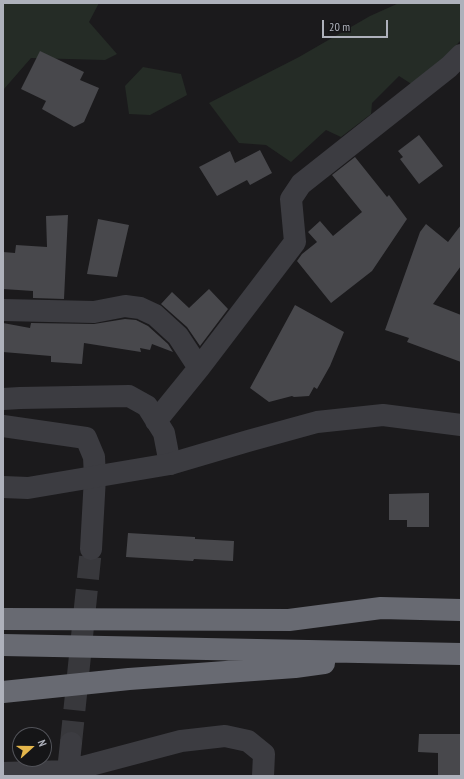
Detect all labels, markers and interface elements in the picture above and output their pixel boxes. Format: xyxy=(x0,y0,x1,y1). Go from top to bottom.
scale bar xyxy=(324,12,390,38)
text: 20 m xyxy=(329,19,350,34)
north arrow xyxy=(12,727,52,767)
text: N xyxy=(35,738,50,748)

